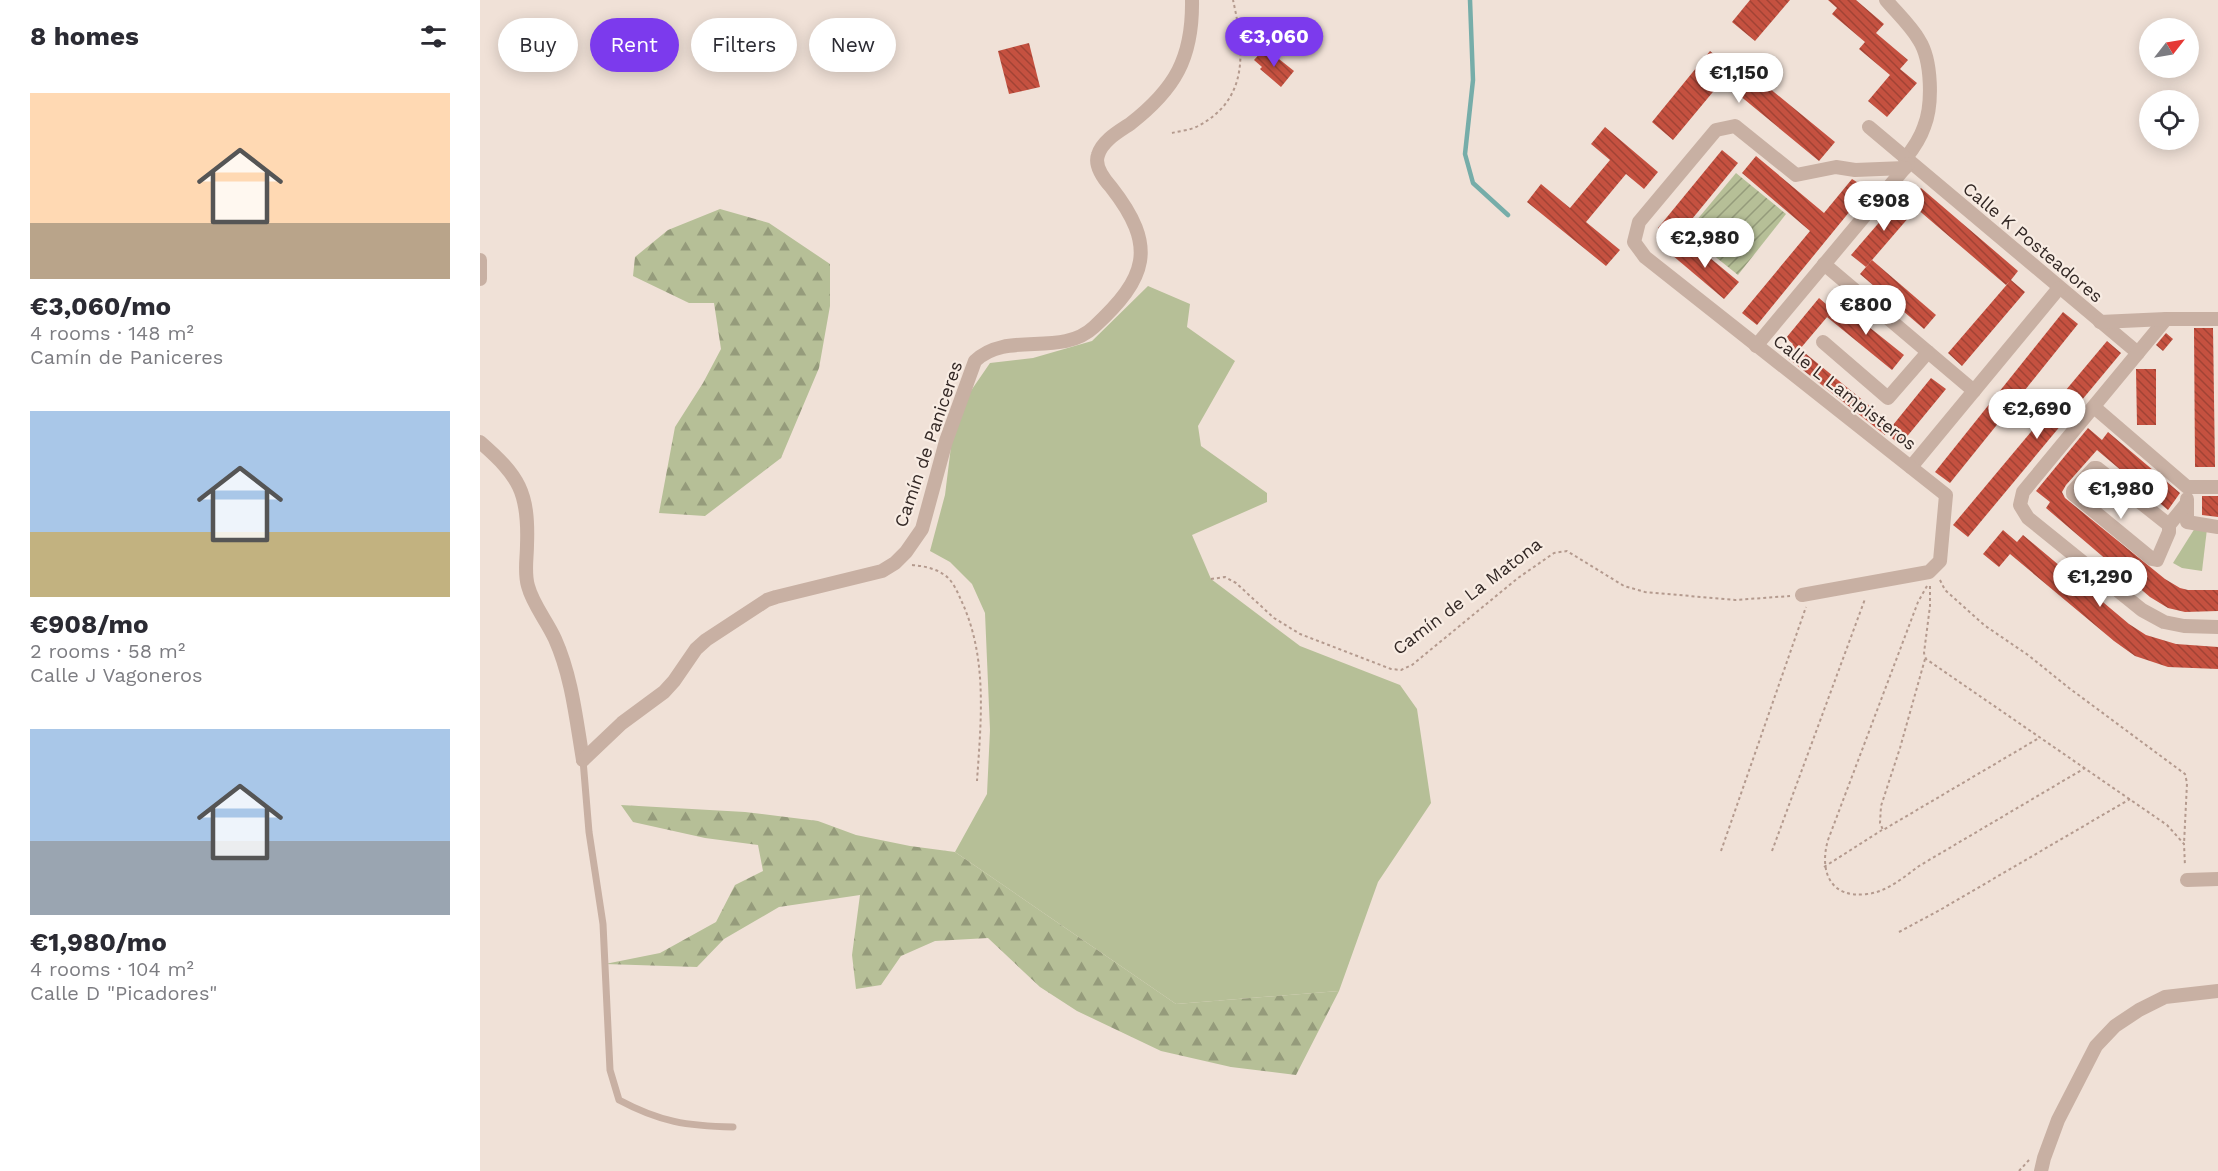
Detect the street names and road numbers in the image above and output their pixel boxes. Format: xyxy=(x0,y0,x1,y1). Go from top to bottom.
street label: Calle K Posteadores xyxy=(1959,177,2107,307)
street label: Calle L Lampisteros xyxy=(1769,330,1921,454)
street label: Camín de Paniceres xyxy=(890,358,966,530)
street label: Camín de La Matona xyxy=(1388,533,1546,659)

